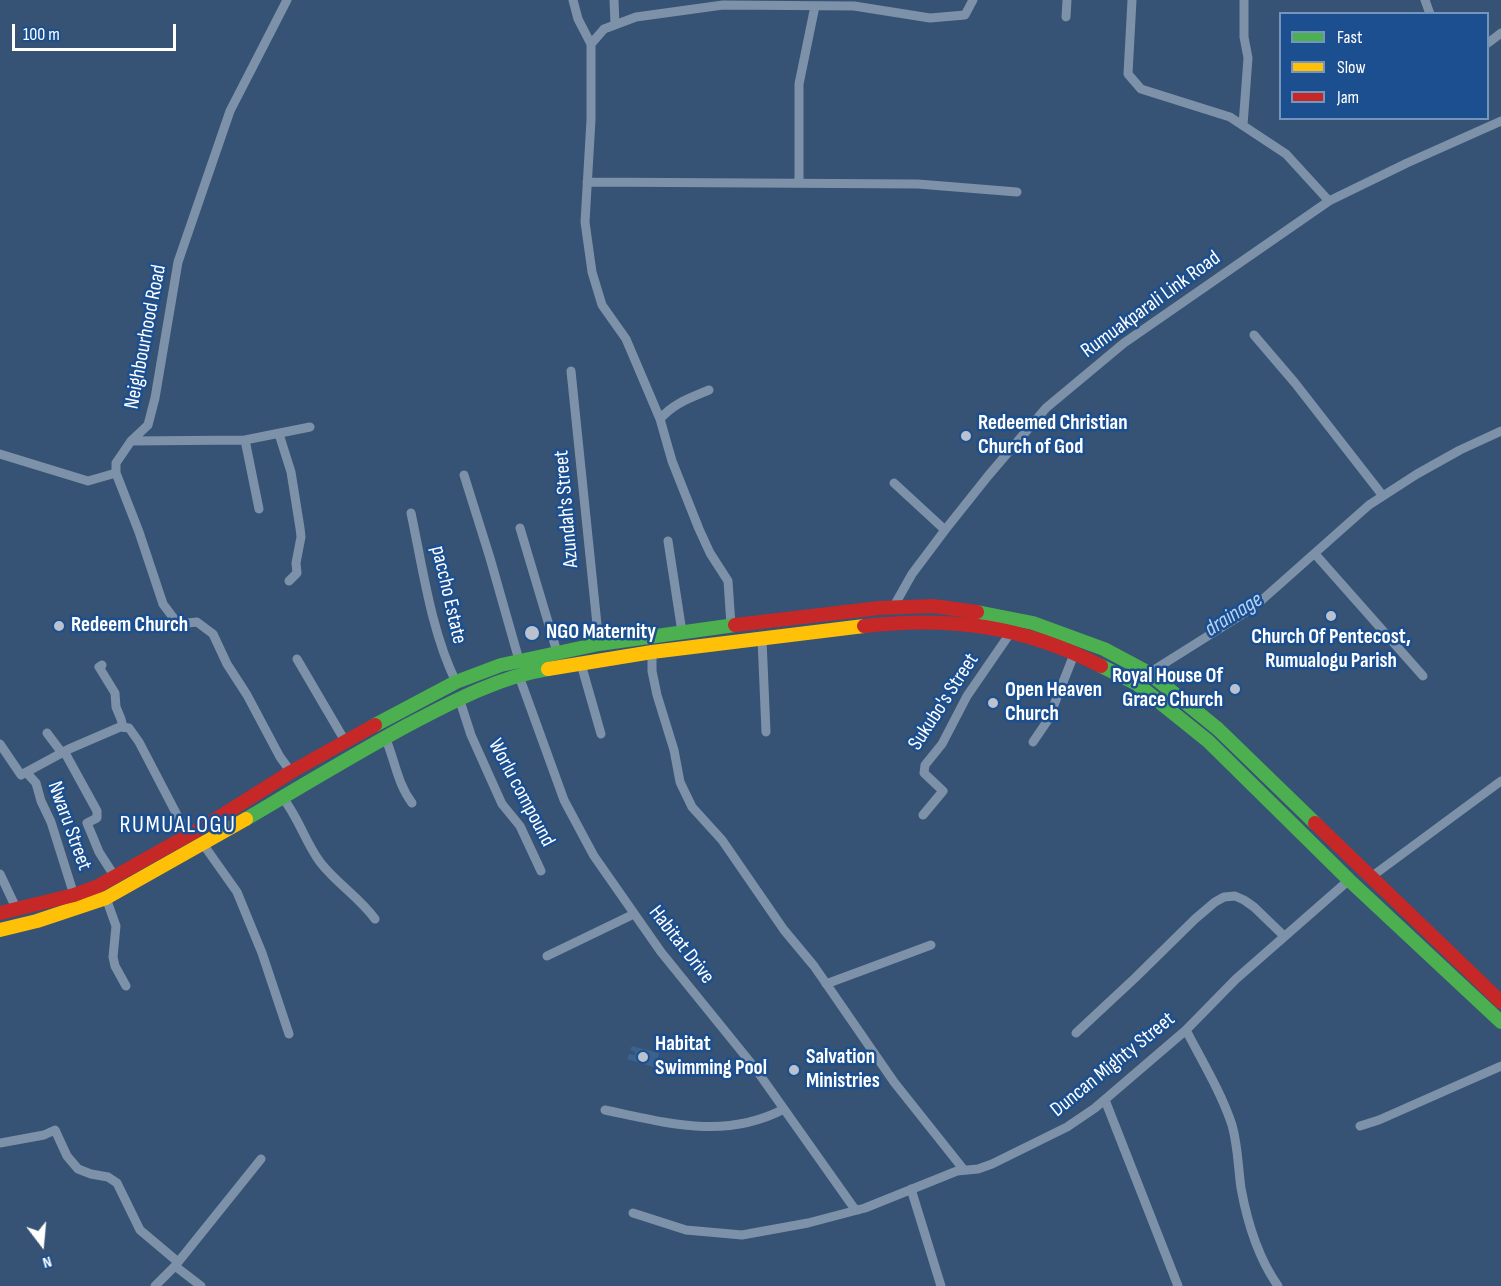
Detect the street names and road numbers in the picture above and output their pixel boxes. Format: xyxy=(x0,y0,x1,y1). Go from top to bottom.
street label: Rumuakparali Link Road xyxy=(1076,246,1226,364)
street label: Neighbourhood Road xyxy=(120,263,172,411)
street label: Azundah's Street xyxy=(549,449,585,569)
street label: paccho Estate xyxy=(425,544,471,646)
street label: Sukubo's Street xyxy=(903,649,985,755)
street label: Worlu compound xyxy=(482,735,560,851)
street label: Nwaru Street xyxy=(41,778,97,874)
street label: Habitat Drive xyxy=(643,901,719,989)
street label: Duncan Mighty Street xyxy=(1046,1007,1180,1123)

